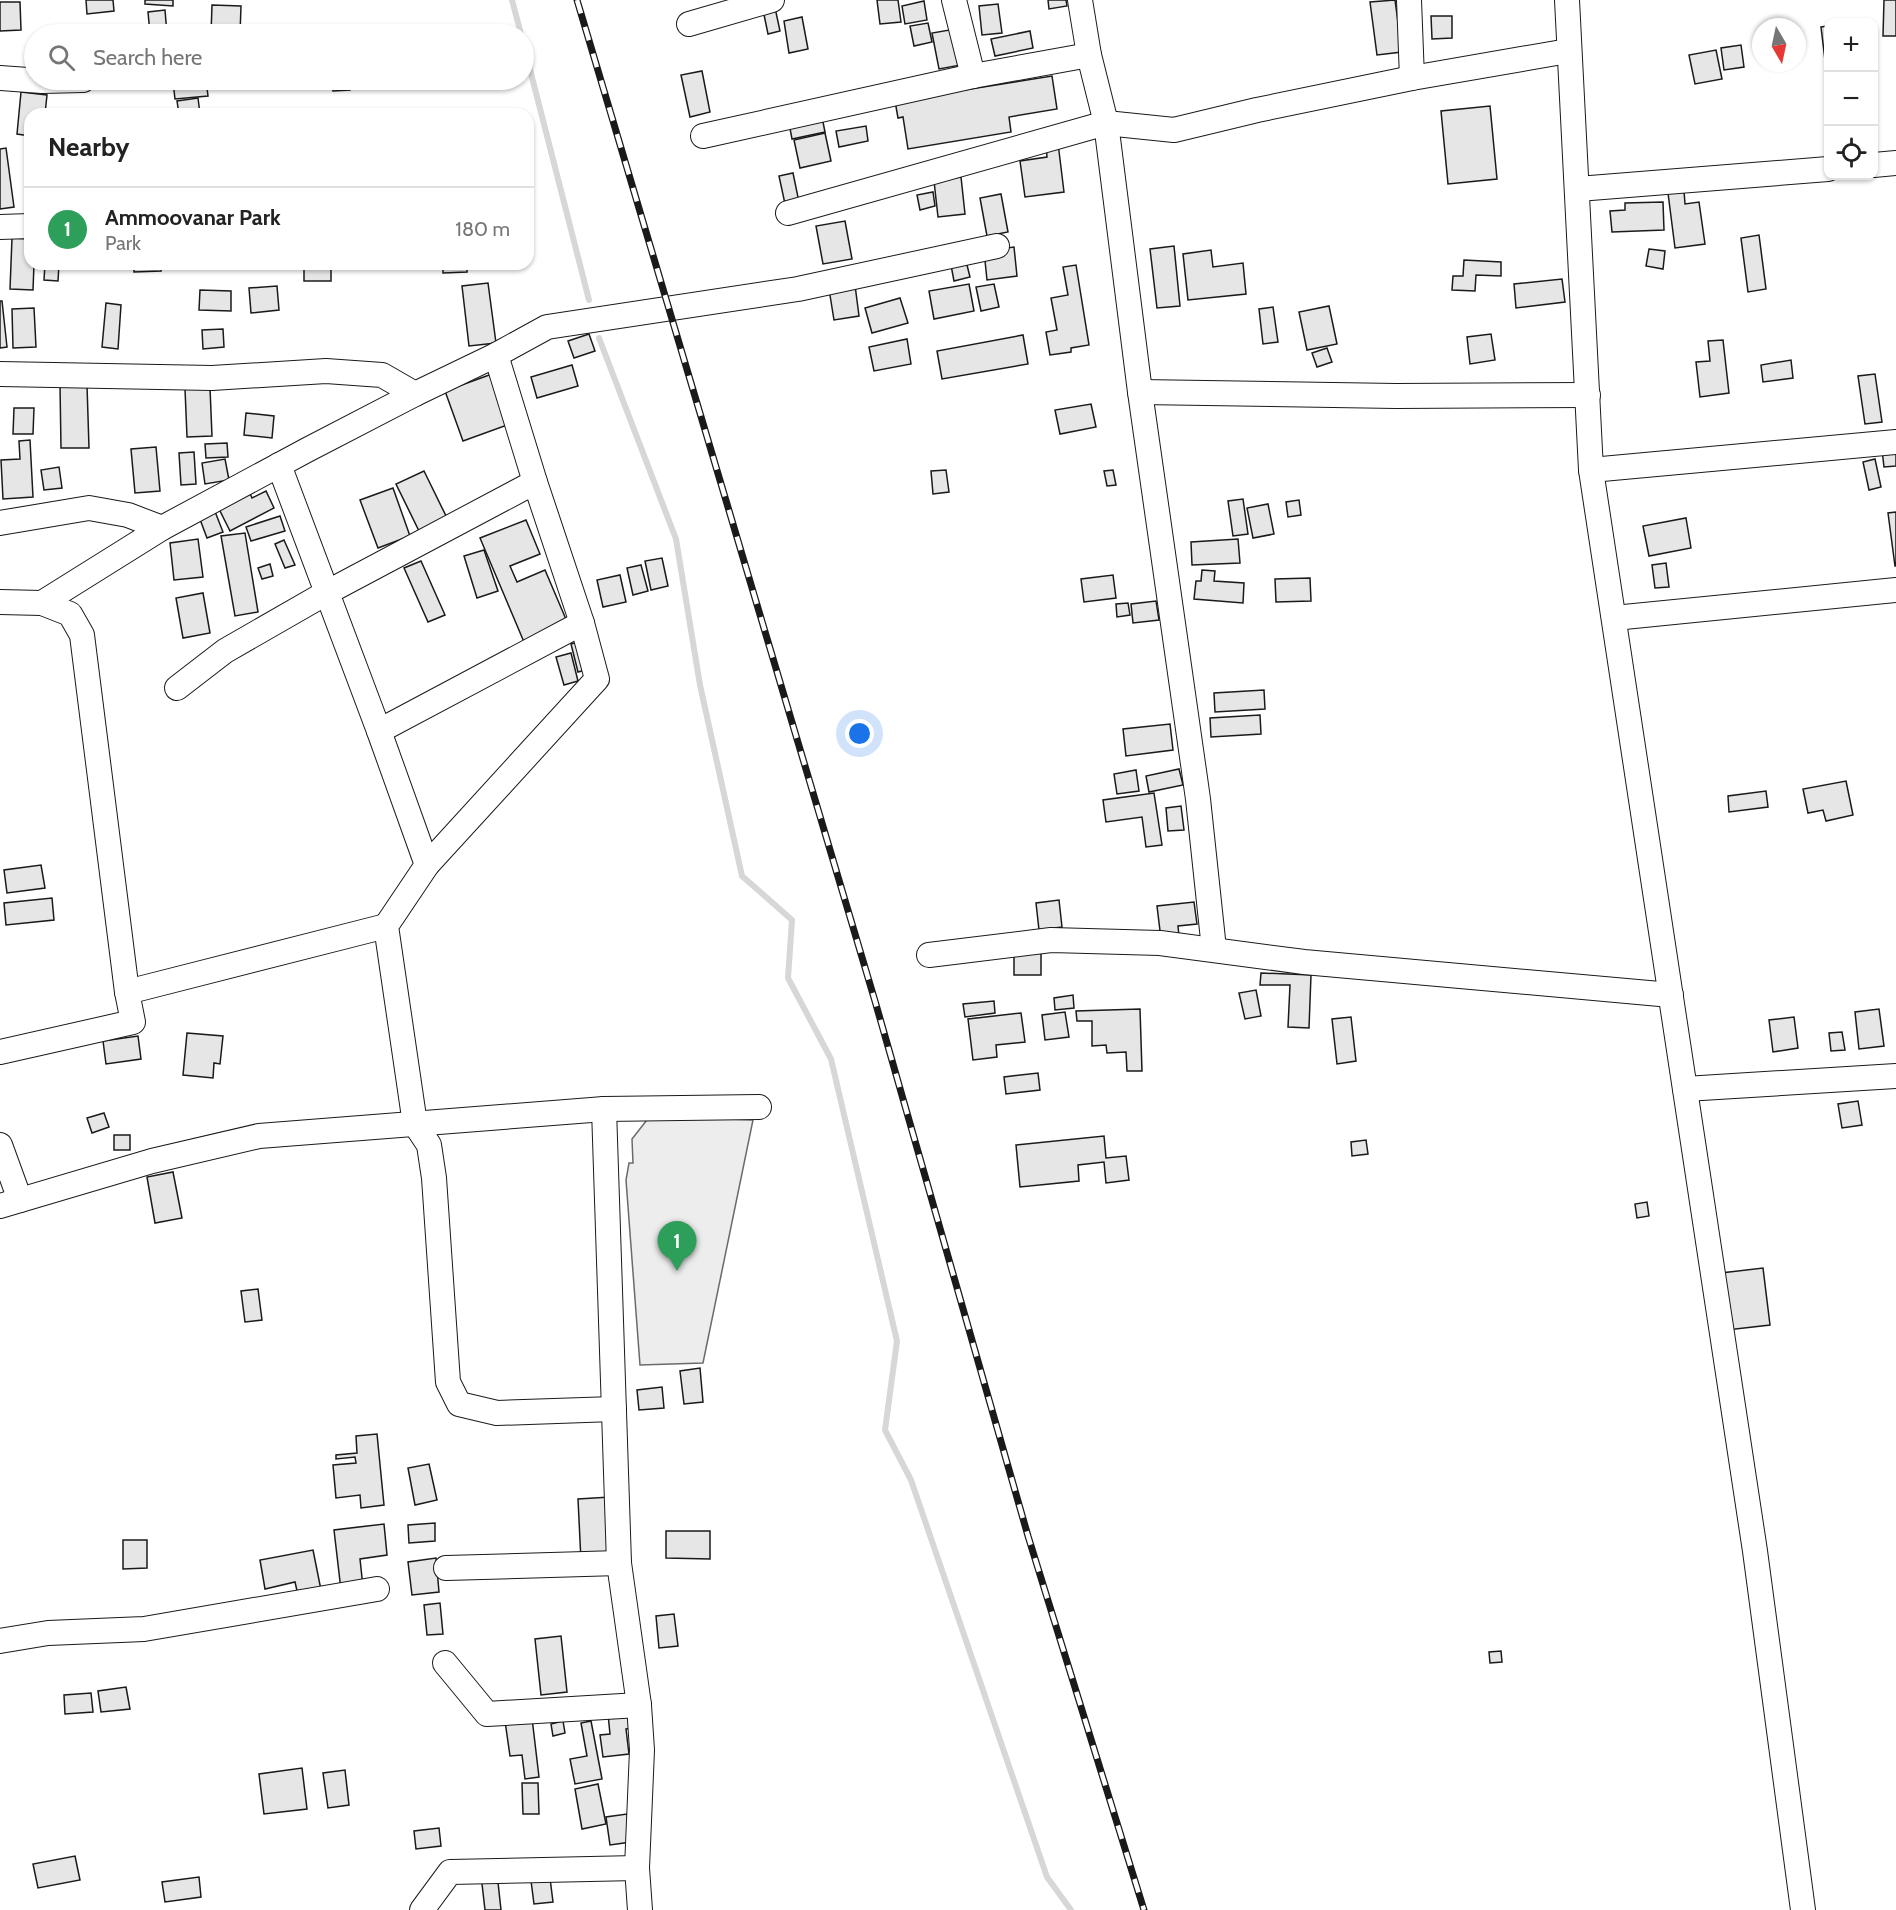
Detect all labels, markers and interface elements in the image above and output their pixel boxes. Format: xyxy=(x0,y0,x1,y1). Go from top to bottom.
north arrow xyxy=(1752,18,1806,72)
map controls xyxy=(1824,18,1878,180)
button: + xyxy=(1824,18,1878,72)
search box xyxy=(24,24,534,90)
icon: search xyxy=(45,41,78,74)
text: Search here xyxy=(93,44,202,71)
button: − xyxy=(1824,72,1878,126)
button: locate xyxy=(1824,126,1878,180)
text: Nearby xyxy=(48,131,129,163)
text: Ammoovanar Park xyxy=(105,204,281,231)
text: 1 xyxy=(64,217,71,241)
text: 180 m xyxy=(455,217,510,241)
text: Park xyxy=(105,231,141,255)
your location xyxy=(845,719,874,748)
pin: 1 xyxy=(658,1222,696,1271)

